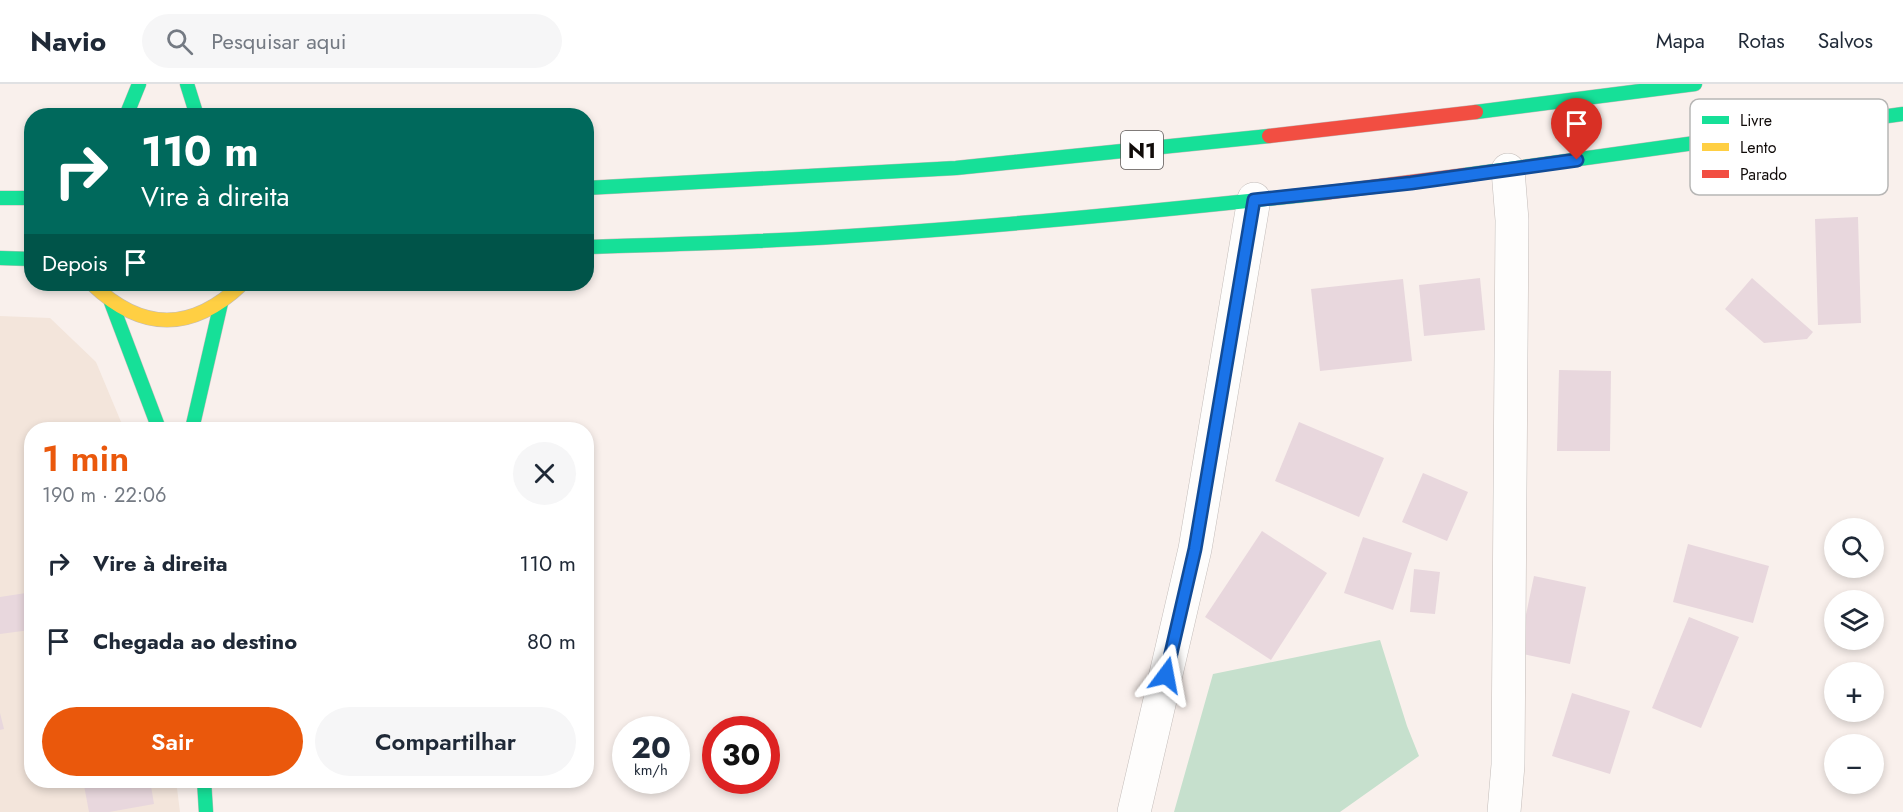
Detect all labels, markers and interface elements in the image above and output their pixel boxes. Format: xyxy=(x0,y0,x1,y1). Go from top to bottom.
search box xyxy=(142,14,562,68)
text: Navio xyxy=(30,21,106,62)
icon: search xyxy=(163,25,196,58)
text: Pesquisar aqui xyxy=(211,25,347,57)
text: Mapa xyxy=(1656,26,1705,56)
text: Rotas xyxy=(1738,26,1785,56)
text: Salvos xyxy=(1818,26,1873,56)
pin xyxy=(1551,98,1602,160)
legend xyxy=(1690,99,1888,195)
icon: arrive xyxy=(1560,107,1593,140)
text: Livre xyxy=(1740,109,1772,132)
text: 110 m xyxy=(141,121,259,182)
road number: N1 xyxy=(1121,131,1163,169)
icon: right xyxy=(42,132,120,210)
text: Lento xyxy=(1740,136,1777,159)
text: Parado xyxy=(1740,163,1787,186)
text: Vire à direita xyxy=(141,177,290,216)
icon: arrive xyxy=(119,246,152,279)
text: Depois xyxy=(42,247,107,279)
text: 1 min xyxy=(42,432,129,484)
button: close xyxy=(513,442,576,505)
text: 190 m · 22:06 xyxy=(42,481,166,510)
map controls xyxy=(1824,518,1884,794)
button: search xyxy=(1824,518,1884,578)
icon: right xyxy=(42,547,75,580)
text: Vire à direita xyxy=(93,547,228,579)
text: 110 m xyxy=(519,547,576,579)
button: layers xyxy=(1824,590,1884,650)
icon: arrive xyxy=(42,625,75,658)
text: Chegada ao destino xyxy=(93,625,297,657)
text: 80 m xyxy=(527,625,576,657)
position arrow xyxy=(1134,643,1198,707)
button: + xyxy=(1824,662,1884,722)
button: Sair xyxy=(42,707,303,776)
button: Compartilhar xyxy=(315,707,576,776)
speed limit sign: 30 xyxy=(702,716,780,794)
text: 20 xyxy=(631,726,671,769)
button: − xyxy=(1824,734,1884,794)
text: km/h xyxy=(634,759,668,781)

